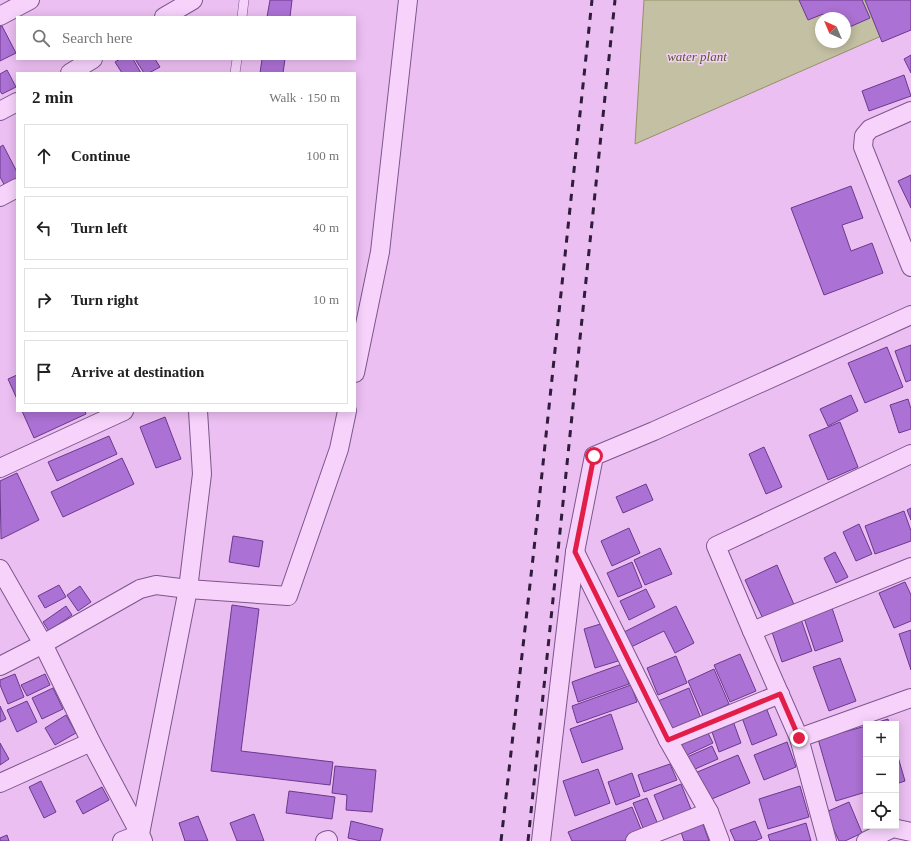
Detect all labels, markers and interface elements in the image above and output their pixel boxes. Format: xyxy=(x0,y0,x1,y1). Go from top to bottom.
north arrow xyxy=(815,12,851,48)
search box xyxy=(16,16,356,60)
icon: search xyxy=(30,27,52,49)
text: Search here xyxy=(62,30,132,46)
water label: water plant xyxy=(667,49,727,64)
text: 2 min xyxy=(32,88,73,107)
text: Walk · 150 m xyxy=(269,90,340,105)
icon: ahead xyxy=(33,145,55,167)
text: Continue xyxy=(71,148,130,164)
text: 100 m xyxy=(306,148,339,163)
icon: left xyxy=(33,217,55,239)
text: Turn left xyxy=(71,220,128,236)
text: 40 m xyxy=(313,220,339,235)
icon: right xyxy=(33,289,55,311)
text: Turn right xyxy=(71,292,138,308)
text: 10 m xyxy=(313,292,339,307)
icon: arrive xyxy=(33,361,55,383)
text: Arrive at destination xyxy=(71,364,204,380)
route start xyxy=(585,447,603,465)
map controls xyxy=(863,721,899,829)
button: + xyxy=(863,721,899,757)
route end xyxy=(790,729,808,747)
button: − xyxy=(863,757,899,793)
button: locate xyxy=(863,793,899,829)

